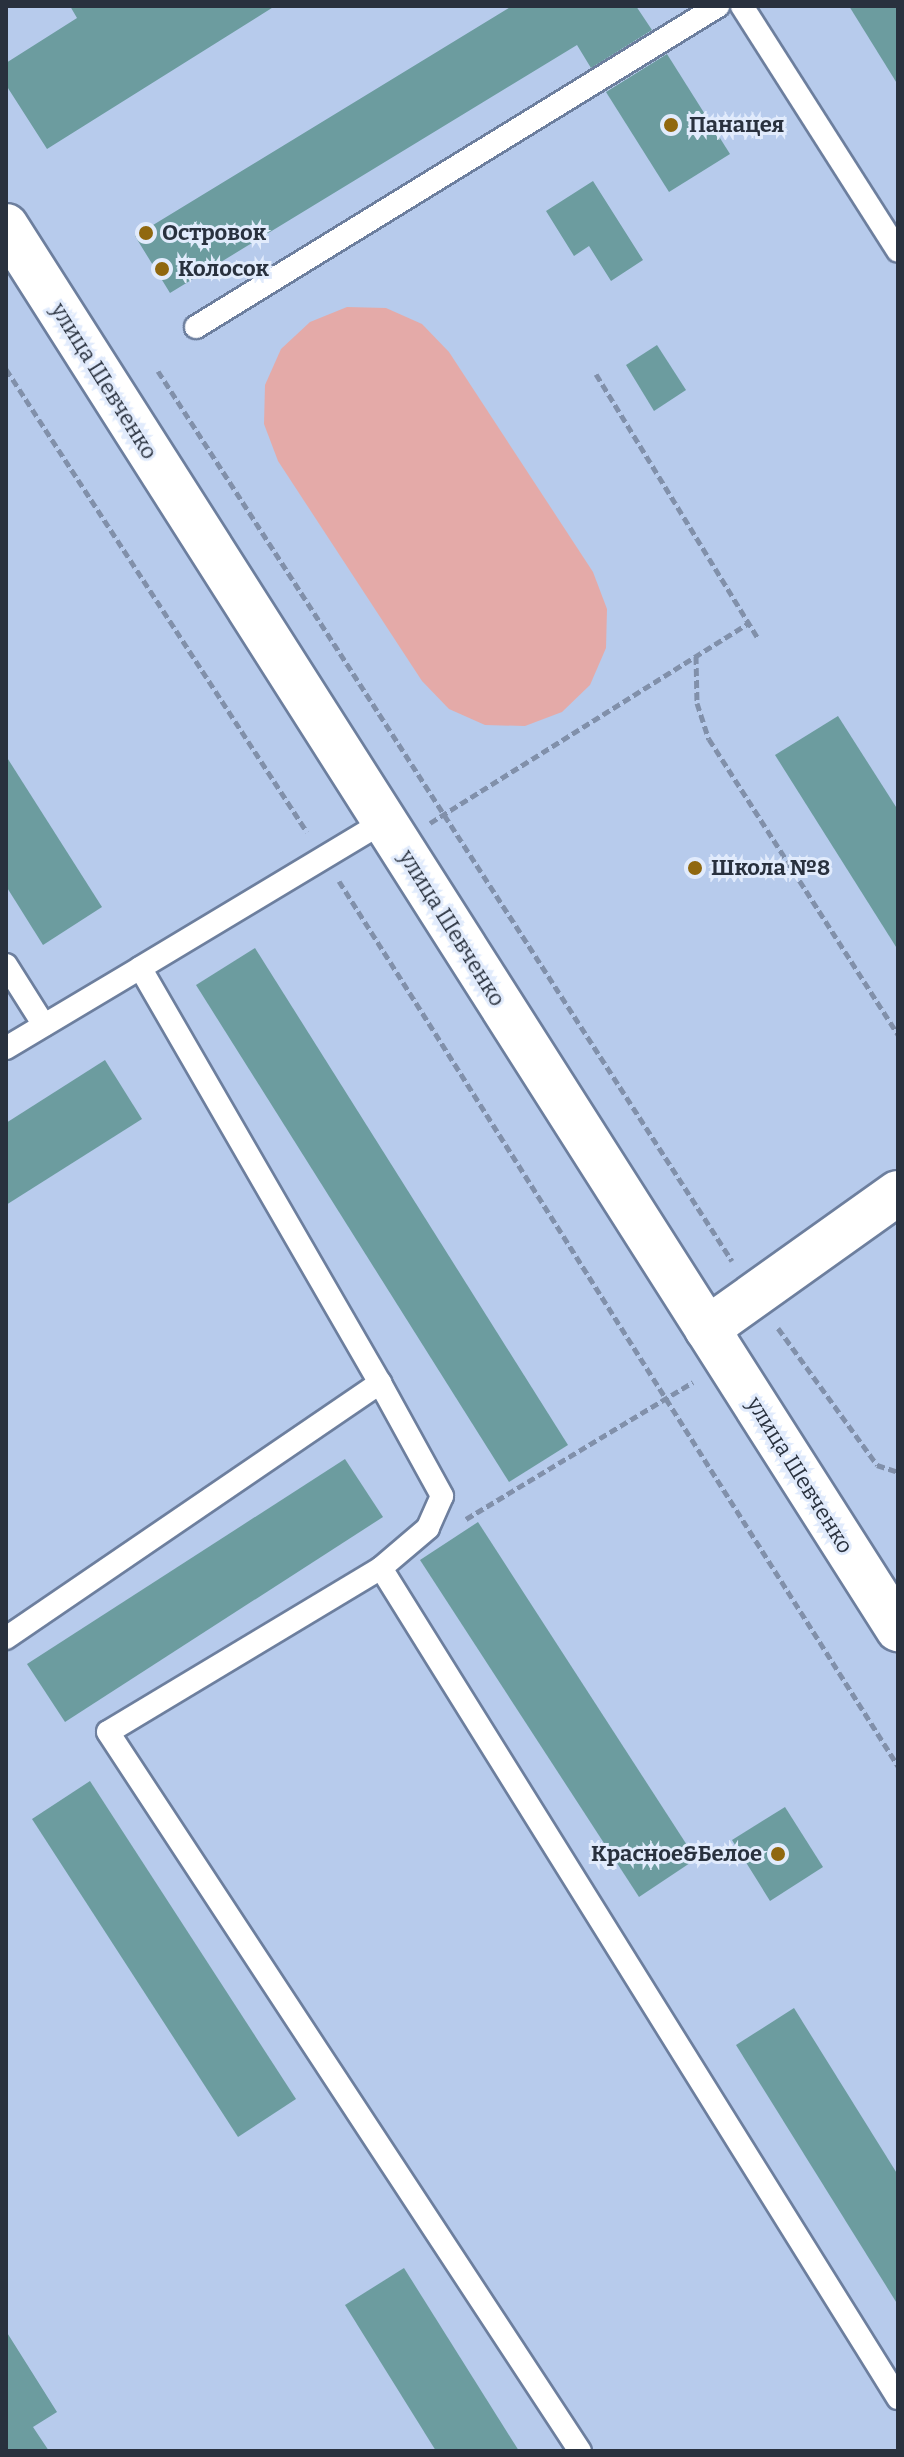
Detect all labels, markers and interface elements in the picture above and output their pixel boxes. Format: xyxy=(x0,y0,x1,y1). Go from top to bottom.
place label: Панацея xyxy=(689,112,784,138)
marker: Панацея xyxy=(660,114,682,136)
place label: Островок xyxy=(162,220,266,246)
marker: Островок xyxy=(137,224,155,242)
place label: Колосок xyxy=(178,256,269,282)
marker: Колосок xyxy=(153,260,171,278)
street label: улица Шевченко xyxy=(45,298,163,464)
street label: улица Шевченко xyxy=(393,845,511,1011)
place label: Школа №8 xyxy=(711,855,830,881)
marker: Школа №8 xyxy=(686,859,704,877)
street label: улица Шевченко xyxy=(741,1392,859,1558)
place label: Красное&Белое xyxy=(591,1841,762,1867)
marker: Красное&Белое xyxy=(769,1845,787,1863)

